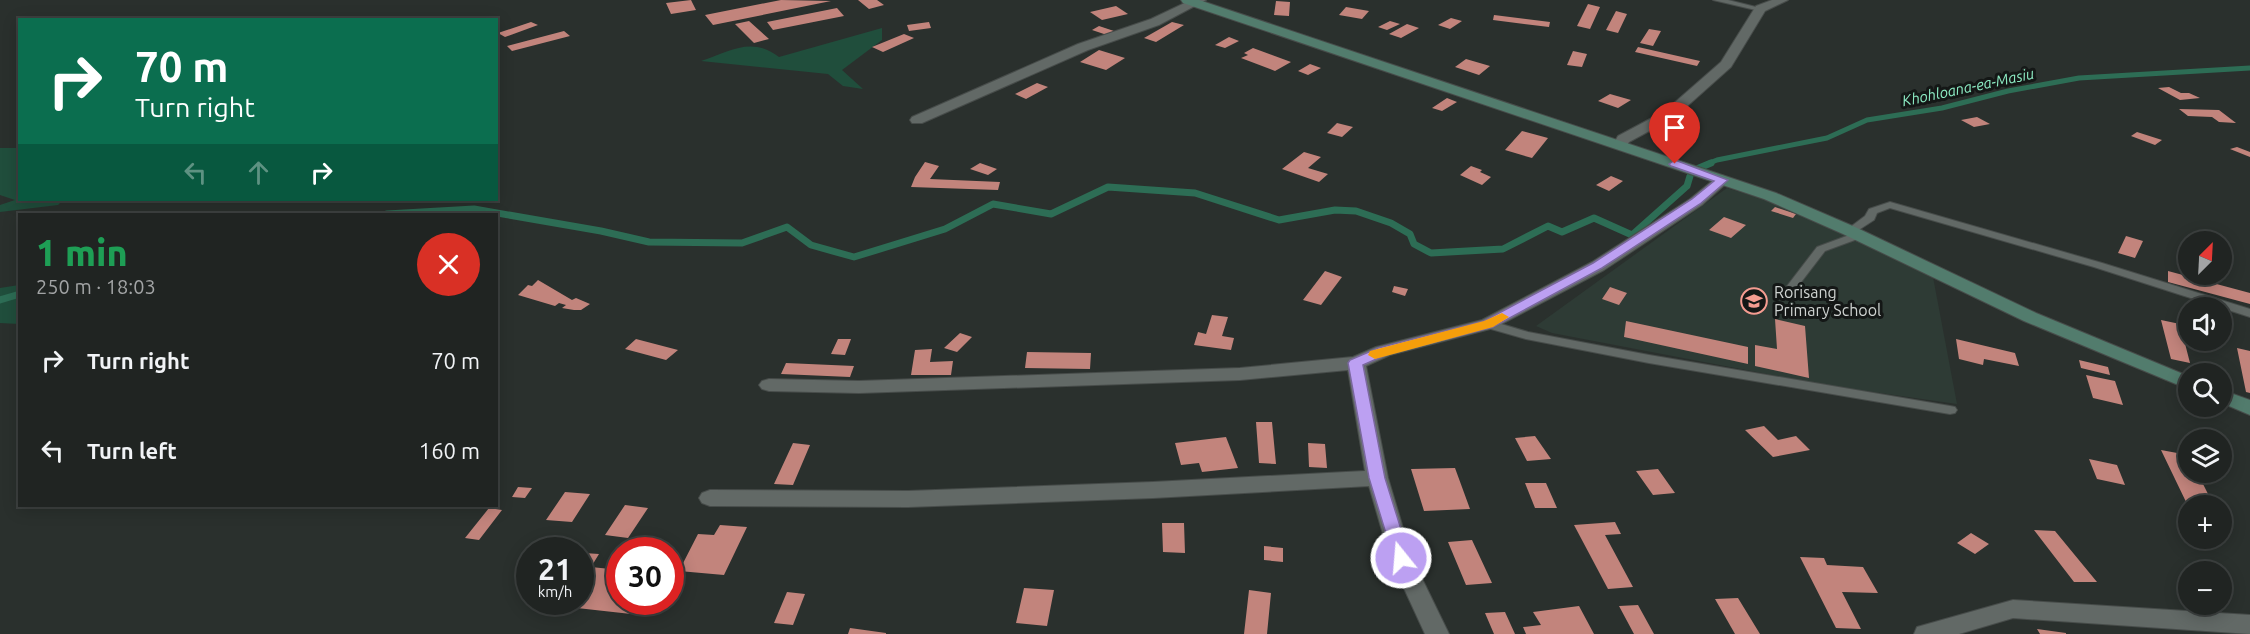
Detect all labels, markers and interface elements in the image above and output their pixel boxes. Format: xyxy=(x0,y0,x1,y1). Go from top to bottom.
icon: right xyxy=(36,42,114,120)
text: 70 m xyxy=(135,43,229,90)
water label: Khohloana-ea-Masiu xyxy=(1900,65,2036,109)
text: Turn right xyxy=(135,92,255,122)
pin xyxy=(1649,102,1700,164)
icon: arrive xyxy=(1658,111,1691,144)
icon: left xyxy=(179,156,212,189)
icon: ahead xyxy=(242,156,275,189)
icon: right xyxy=(305,156,338,189)
north arrow xyxy=(2178,231,2232,285)
map controls xyxy=(2178,231,2232,615)
text: 1 min xyxy=(36,232,128,273)
button: close xyxy=(417,233,480,296)
text: 250 m · 18:03 xyxy=(36,275,156,298)
place label: Rorisang Primary School xyxy=(1774,283,1881,319)
school or university icon: Rorisang Primary School xyxy=(1739,286,1769,316)
button: sound xyxy=(2178,297,2232,351)
icon: right xyxy=(36,344,69,377)
text: Turn right xyxy=(87,348,189,373)
text: 70 m xyxy=(431,348,480,373)
button: search xyxy=(2178,363,2232,417)
button: layers xyxy=(2178,429,2232,483)
icon: left xyxy=(36,434,69,467)
text: Turn left xyxy=(87,438,177,463)
text: 160 m xyxy=(419,438,480,463)
button: + xyxy=(2178,495,2232,549)
position arrow xyxy=(1369,526,1433,590)
speed limit sign: 30 xyxy=(606,537,684,615)
text: 21 xyxy=(538,552,572,586)
button: − xyxy=(2178,561,2232,615)
text: km/h xyxy=(538,583,572,600)

